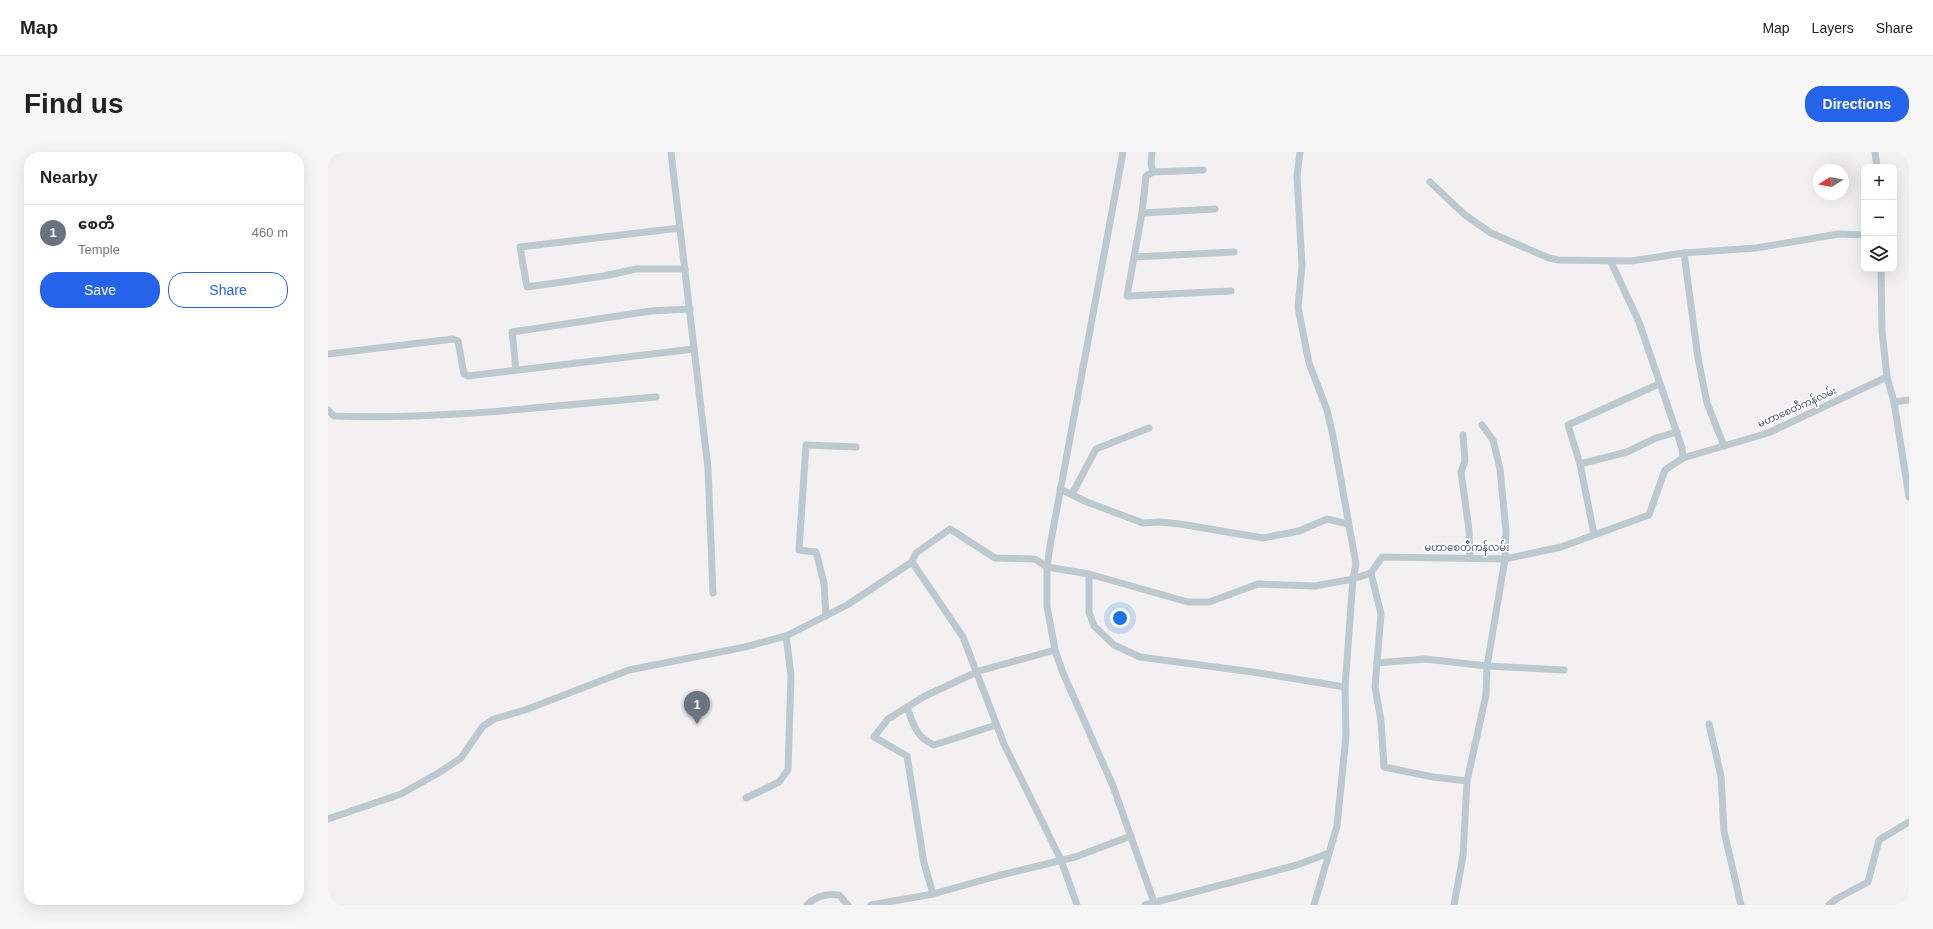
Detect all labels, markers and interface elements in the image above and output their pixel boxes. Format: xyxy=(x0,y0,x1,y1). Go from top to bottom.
text: Map xyxy=(20,17,58,38)
text: Map xyxy=(1762,20,1790,36)
text: Layers xyxy=(1812,20,1854,36)
text: Share xyxy=(1876,20,1913,36)
button: Directions xyxy=(1805,86,1909,122)
text: Find us xyxy=(24,88,124,119)
north arrow xyxy=(1813,164,1849,200)
map controls xyxy=(1861,164,1897,272)
button: + xyxy=(1861,164,1897,200)
text: Nearby xyxy=(40,168,98,187)
button: − xyxy=(1861,200,1897,236)
text: စေတီ xyxy=(78,215,115,232)
text: 1 xyxy=(49,225,57,240)
text: 460 m xyxy=(252,225,288,240)
button: layers xyxy=(1861,236,1897,272)
text: Temple xyxy=(78,242,120,257)
button: Save xyxy=(40,272,160,308)
button: Share xyxy=(168,272,288,308)
street label: မဟာစေတီကန်လမ်း xyxy=(1755,383,1839,432)
street label: မဟာစေတီကန်လမ်း xyxy=(1424,540,1510,556)
your location xyxy=(1110,608,1130,628)
pin: 1 xyxy=(684,691,710,724)

